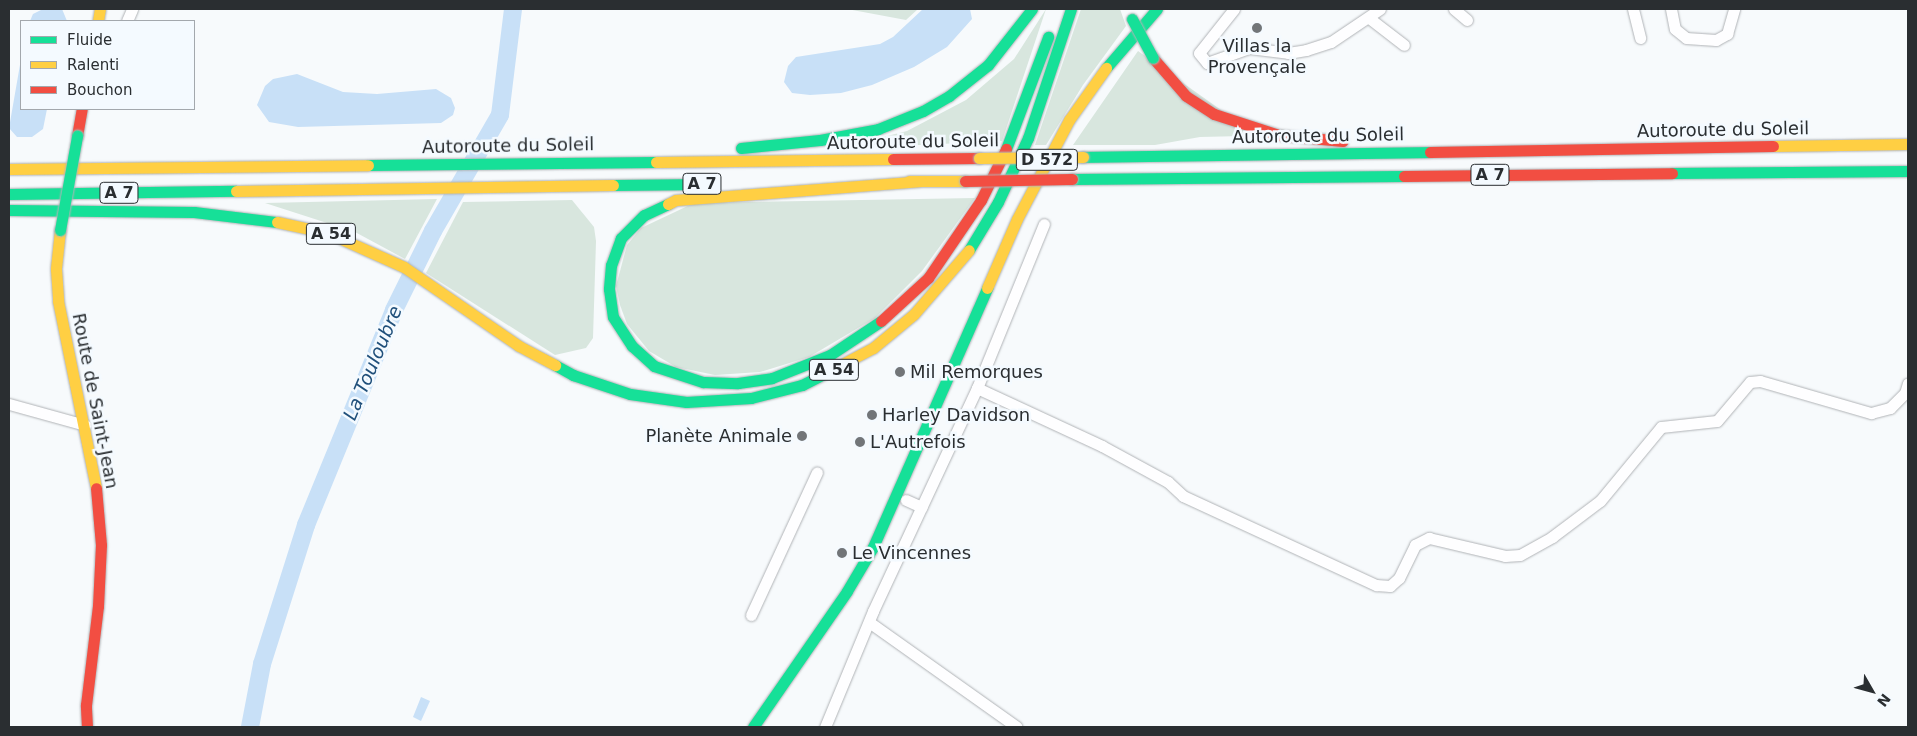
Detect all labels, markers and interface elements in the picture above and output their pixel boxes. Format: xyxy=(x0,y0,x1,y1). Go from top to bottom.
legend xyxy=(20,20,195,110)
marker: Villas la Provençale xyxy=(1251,22,1263,34)
text: Fluide xyxy=(67,31,112,49)
place label: Villas la Provençale xyxy=(1208,36,1306,78)
text: Ralenti xyxy=(67,56,119,74)
text: Bouchon xyxy=(67,81,132,99)
street label: Autoroute du Soleil xyxy=(1637,118,1809,142)
street label: Autoroute du Soleil xyxy=(1232,124,1404,148)
street label: Autoroute du Soleil xyxy=(827,130,999,154)
street label: Autoroute du Soleil xyxy=(422,134,594,158)
road number: D 572 xyxy=(1016,146,1078,174)
road number: A 7 xyxy=(1470,162,1510,188)
road number: A 7 xyxy=(682,170,722,198)
road number: A 7 xyxy=(99,180,139,207)
road number: A 54 xyxy=(305,220,357,248)
water label: La Touloubre xyxy=(339,303,407,423)
street label: Route de Saint-Jean xyxy=(67,311,123,491)
road number: A 54 xyxy=(808,356,860,384)
place label: Mil Remorques xyxy=(910,361,1043,383)
marker: Mil Remorques xyxy=(894,366,906,378)
place label: Harley Davidson xyxy=(882,404,1030,426)
marker: Harley Davidson xyxy=(866,409,878,421)
place label: Planète Animale xyxy=(645,425,792,447)
marker: Planète Animale xyxy=(796,430,808,442)
place label: L'Autrefois xyxy=(870,431,966,453)
marker: L'Autrefois xyxy=(854,436,866,448)
place label: Le Vincennes xyxy=(852,542,971,564)
marker: Le Vincennes xyxy=(836,547,848,559)
north arrow xyxy=(1847,666,1897,716)
text: N xyxy=(1874,691,1894,710)

